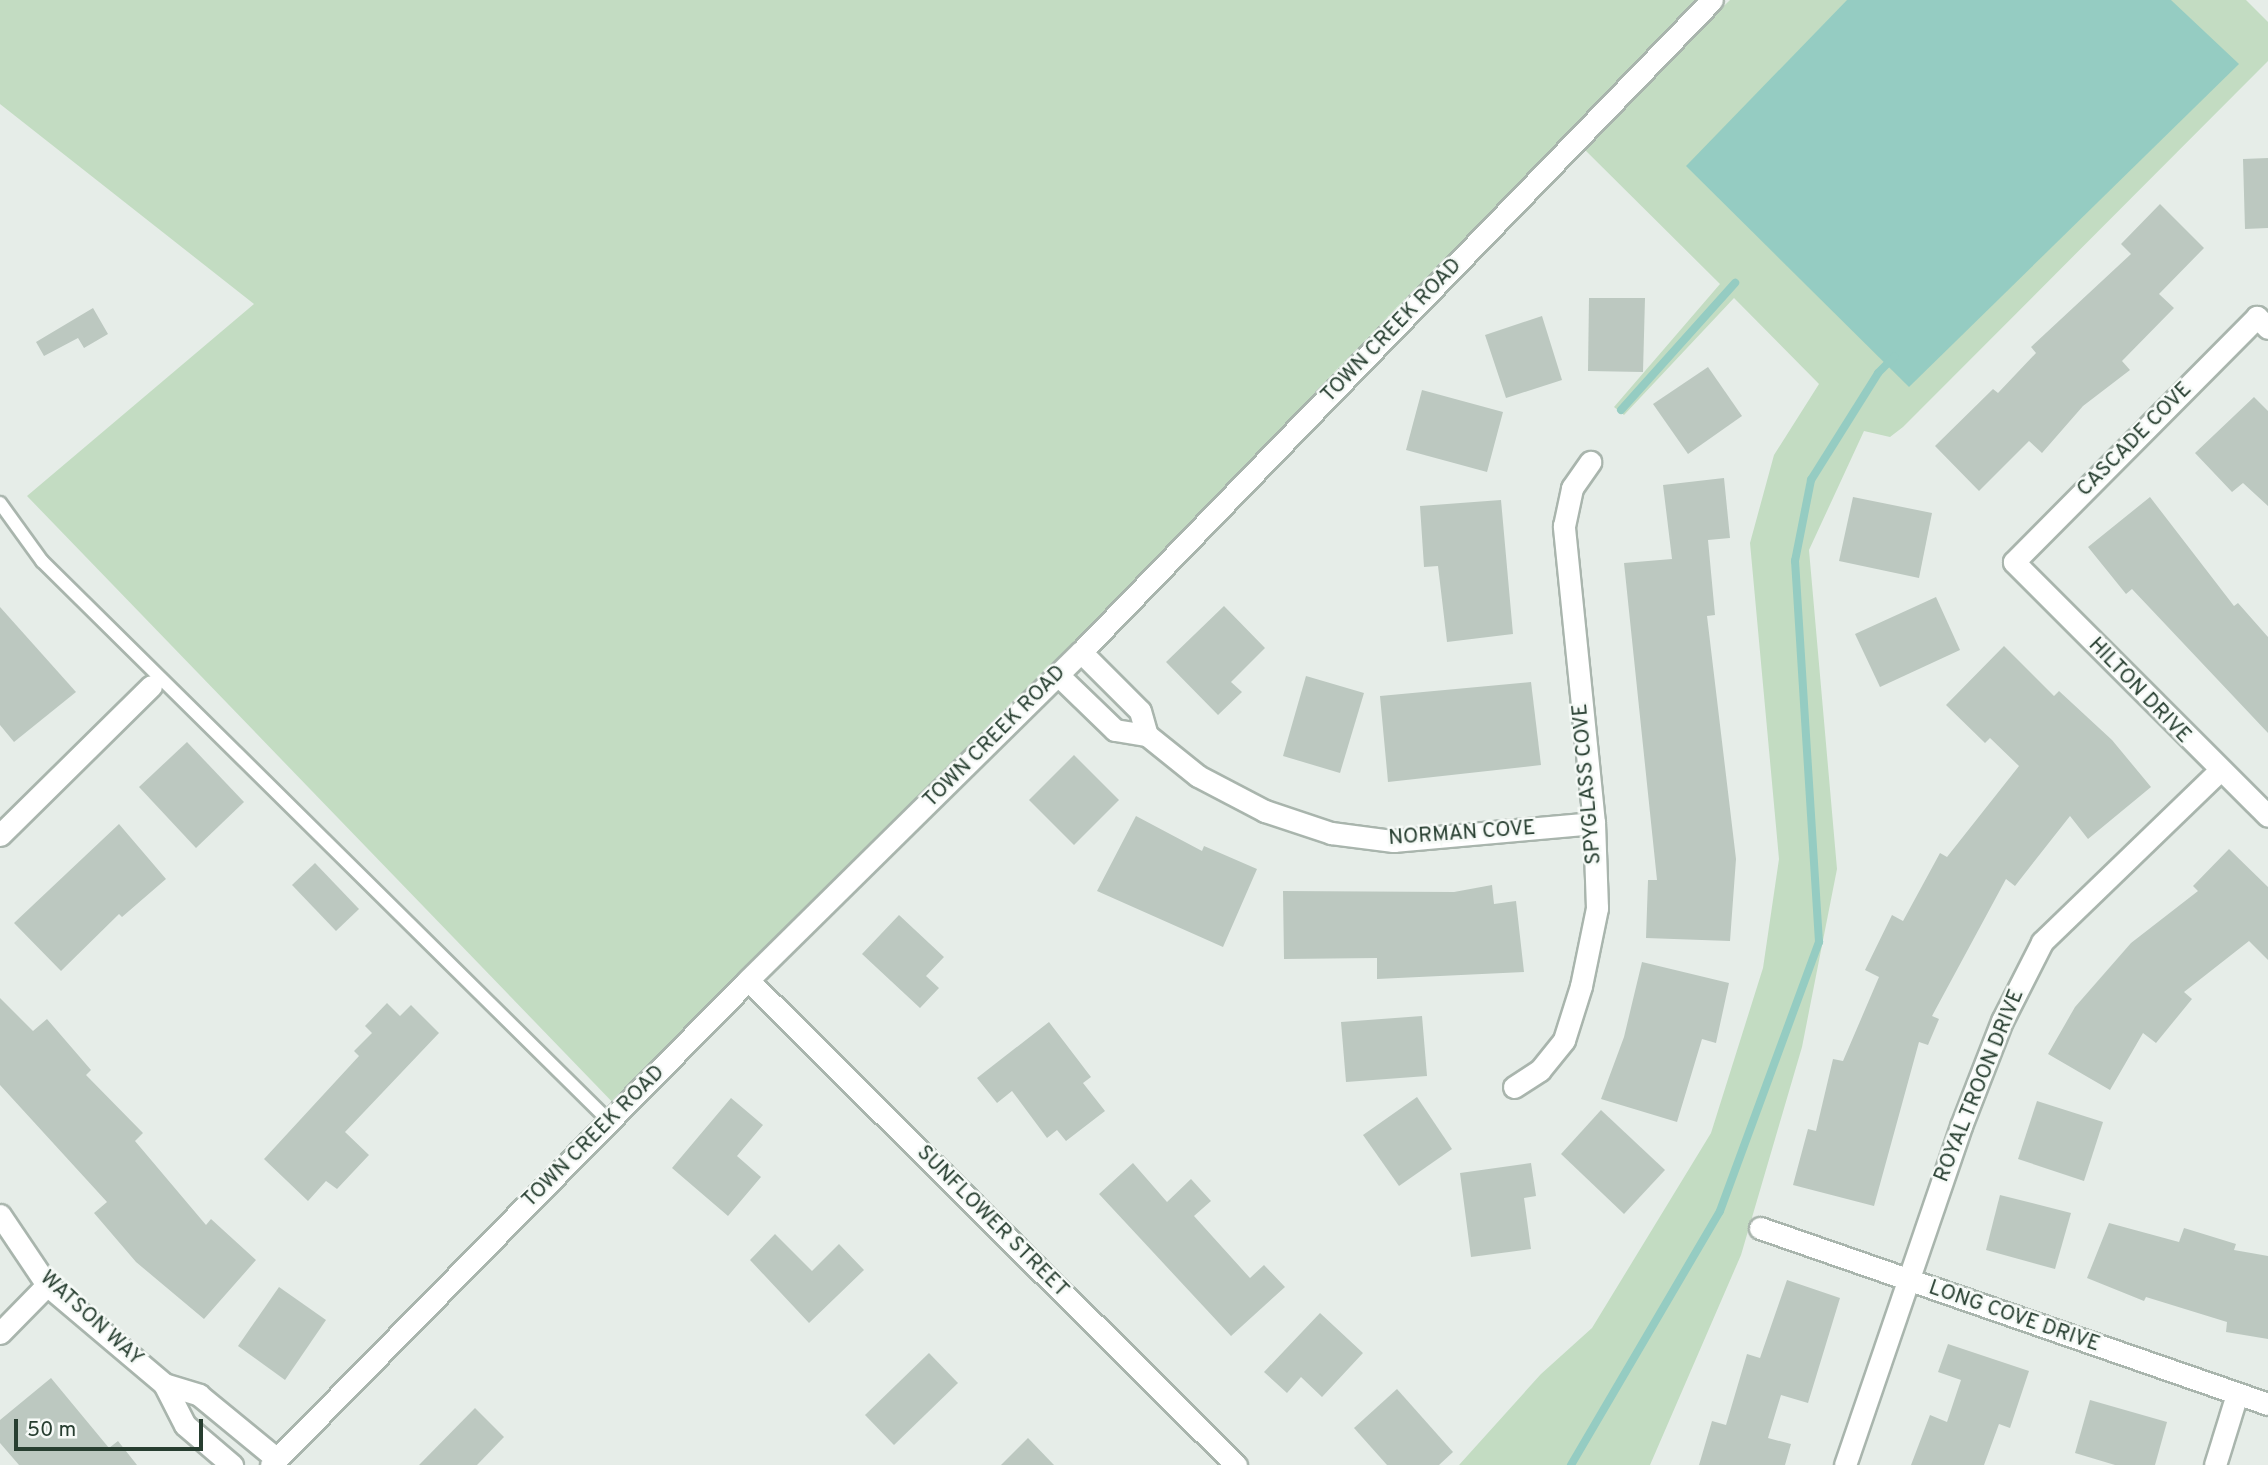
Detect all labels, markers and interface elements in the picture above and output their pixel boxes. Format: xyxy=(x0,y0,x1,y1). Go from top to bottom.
street label: TOWN CREEK ROAD xyxy=(1317,254,1467,408)
street label: CASCADE COVE xyxy=(2072,377,2198,503)
street label: HILTON DRIVE xyxy=(2082,633,2196,749)
street label: TOWN CREEK ROAD xyxy=(919,661,1071,813)
street label: SPYGLASS COVE xyxy=(1568,702,1608,866)
street label: NORMAN COVE xyxy=(1388,816,1536,852)
street label: ROYAL TROON DRIVE xyxy=(1930,985,2030,1187)
street label: TOWN CREEK ROAD xyxy=(518,1061,670,1213)
street label: SUNFLOWER STREET xyxy=(911,1141,1073,1303)
street label: WATSON WAY xyxy=(34,1266,148,1372)
street label: LONG COVE DRIVE xyxy=(1925,1276,2103,1358)
scale bar xyxy=(18,1406,206,1450)
text: 50 m xyxy=(27,1417,76,1444)

